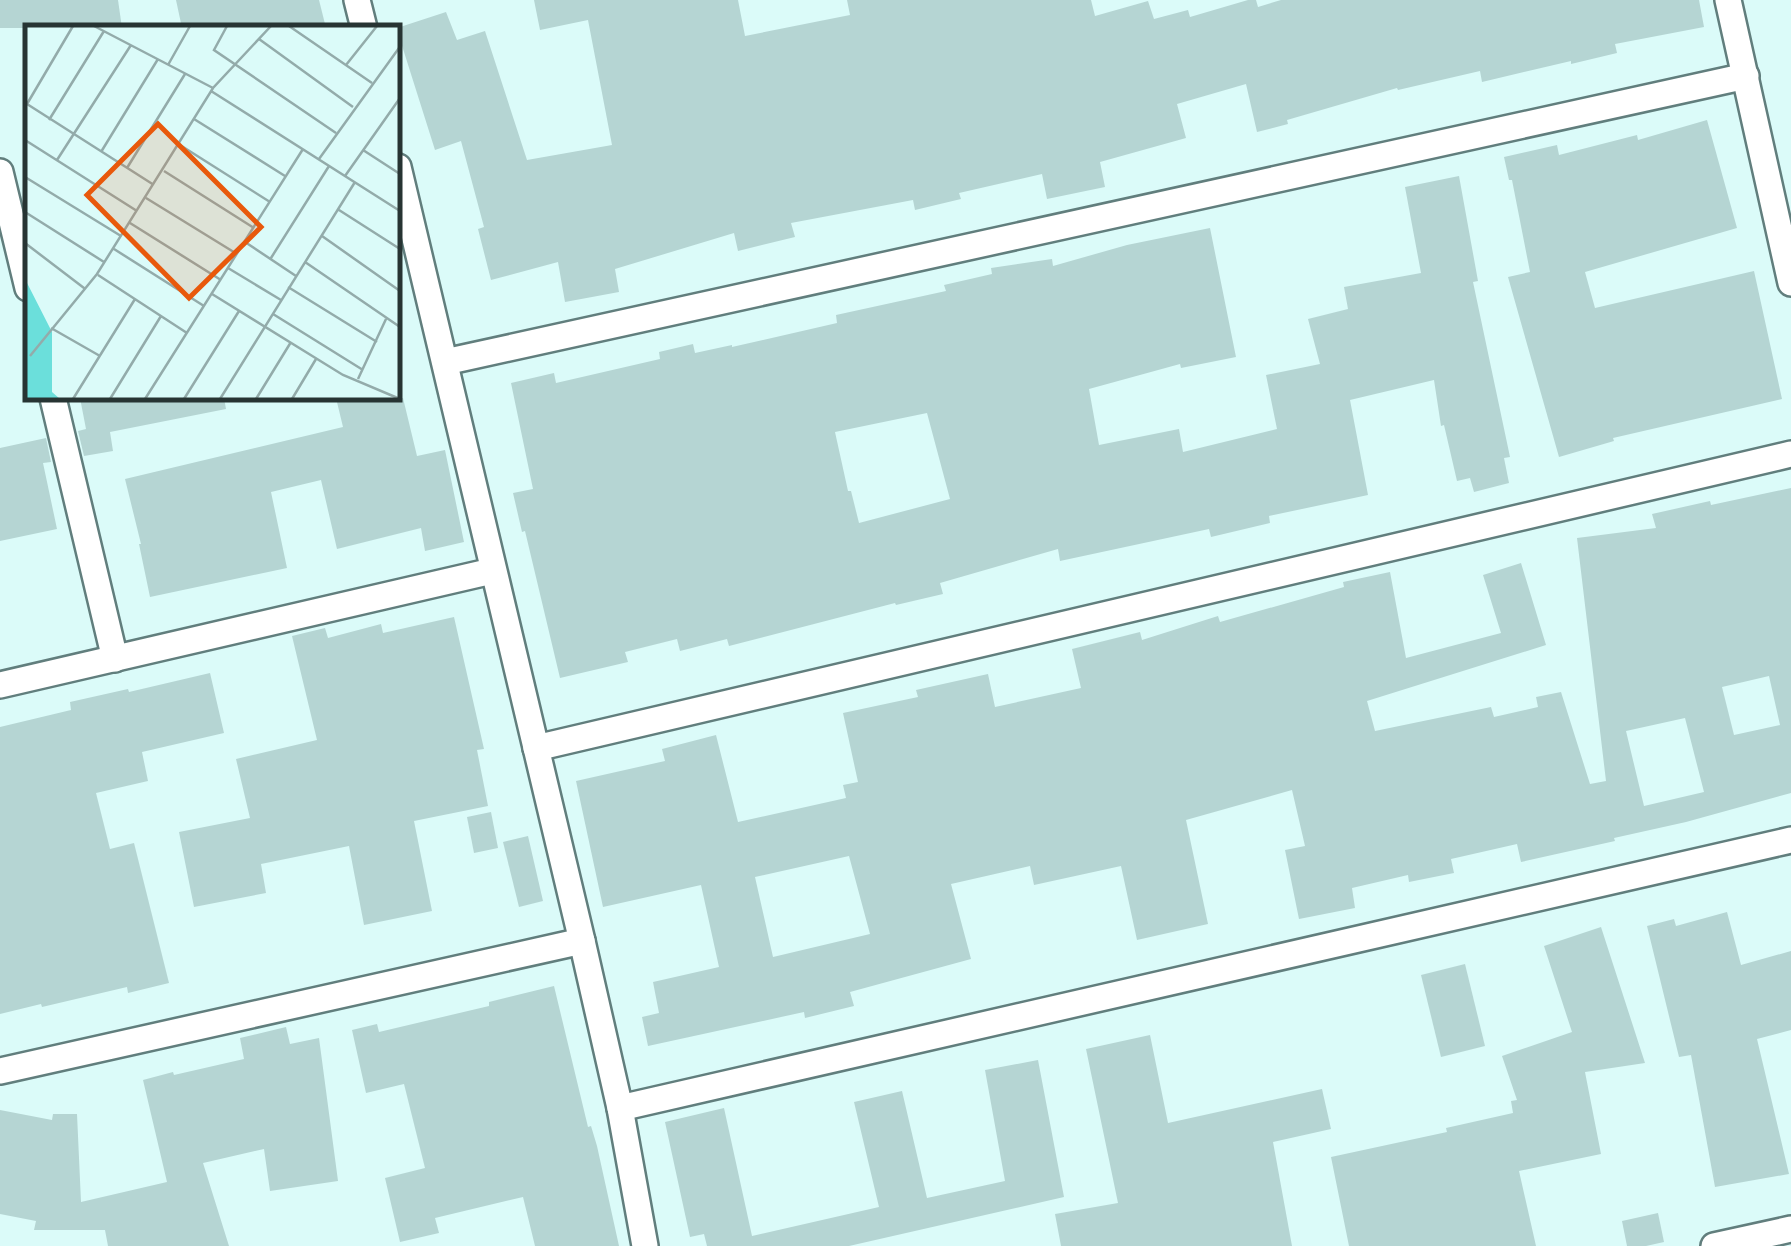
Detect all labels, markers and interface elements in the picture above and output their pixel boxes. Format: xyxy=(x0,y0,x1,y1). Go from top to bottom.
inset map xyxy=(25,25,400,400)

